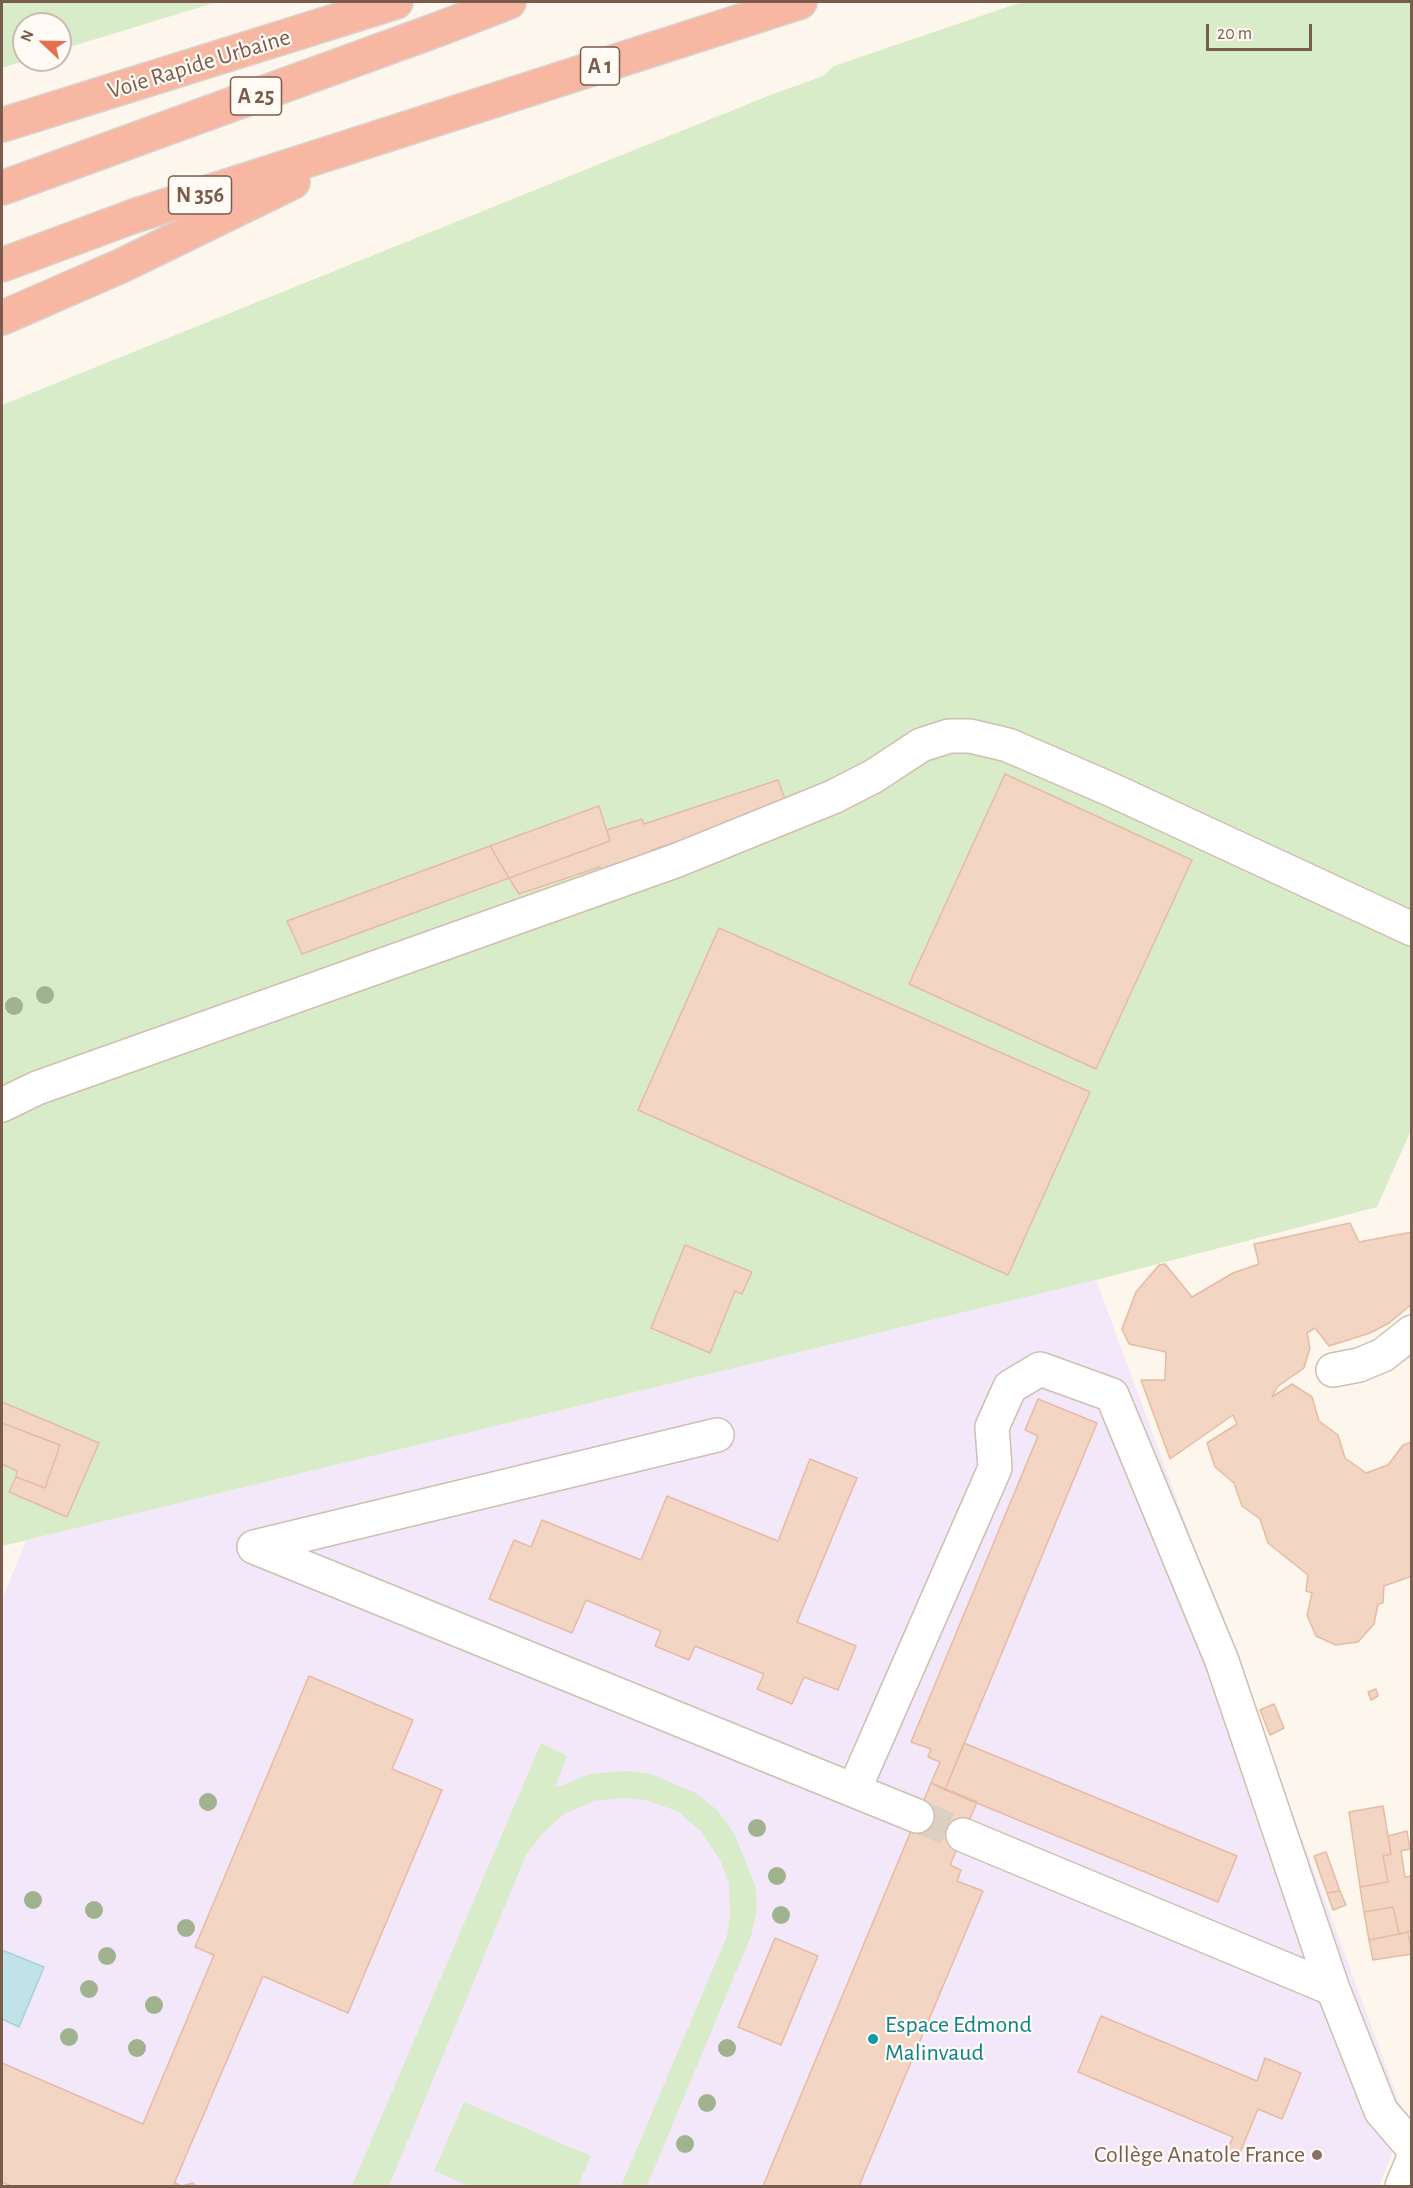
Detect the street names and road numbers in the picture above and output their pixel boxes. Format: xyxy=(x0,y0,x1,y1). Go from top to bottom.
street label: Voie Rapide Urbaine xyxy=(104,23,294,105)
road number: A 1 xyxy=(580,47,620,85)
road number: A 25 xyxy=(230,77,282,115)
road number: N 356 xyxy=(168,176,232,214)

